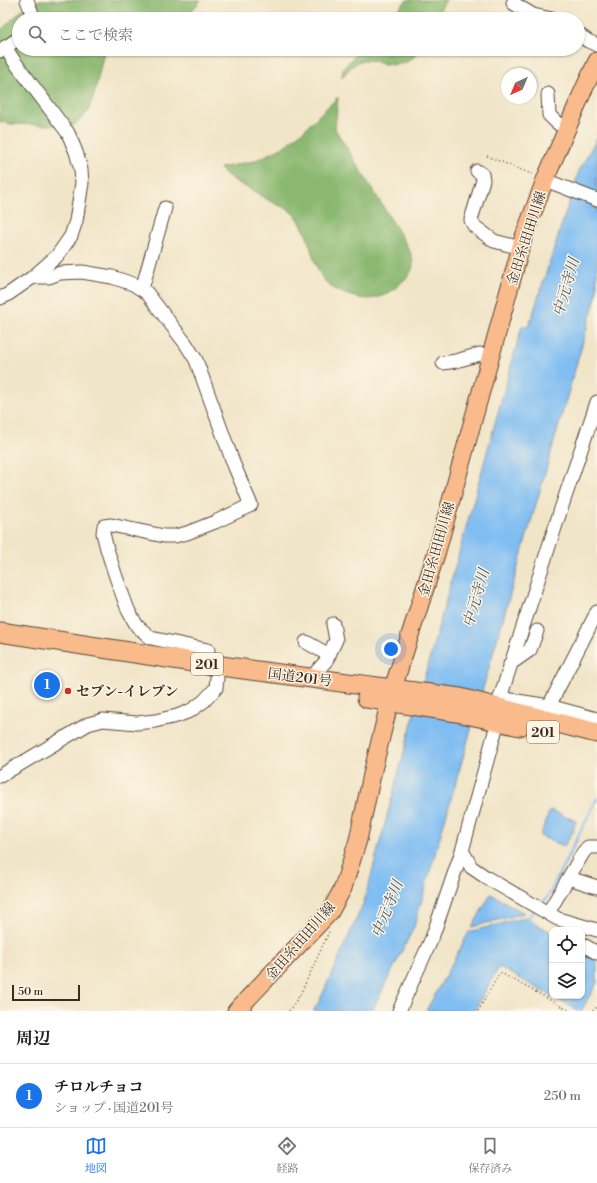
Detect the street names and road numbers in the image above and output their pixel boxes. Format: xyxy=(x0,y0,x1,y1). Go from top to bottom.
street label: 金田糸田田川線 xyxy=(503,189,551,288)
street label: 金田糸田田川線 xyxy=(415,500,459,599)
road number: 201 xyxy=(191,653,223,675)
street label: 国道201号 xyxy=(267,665,333,691)
road number: 201 xyxy=(527,721,559,743)
street label: 金田糸田田川線 xyxy=(262,899,340,985)

